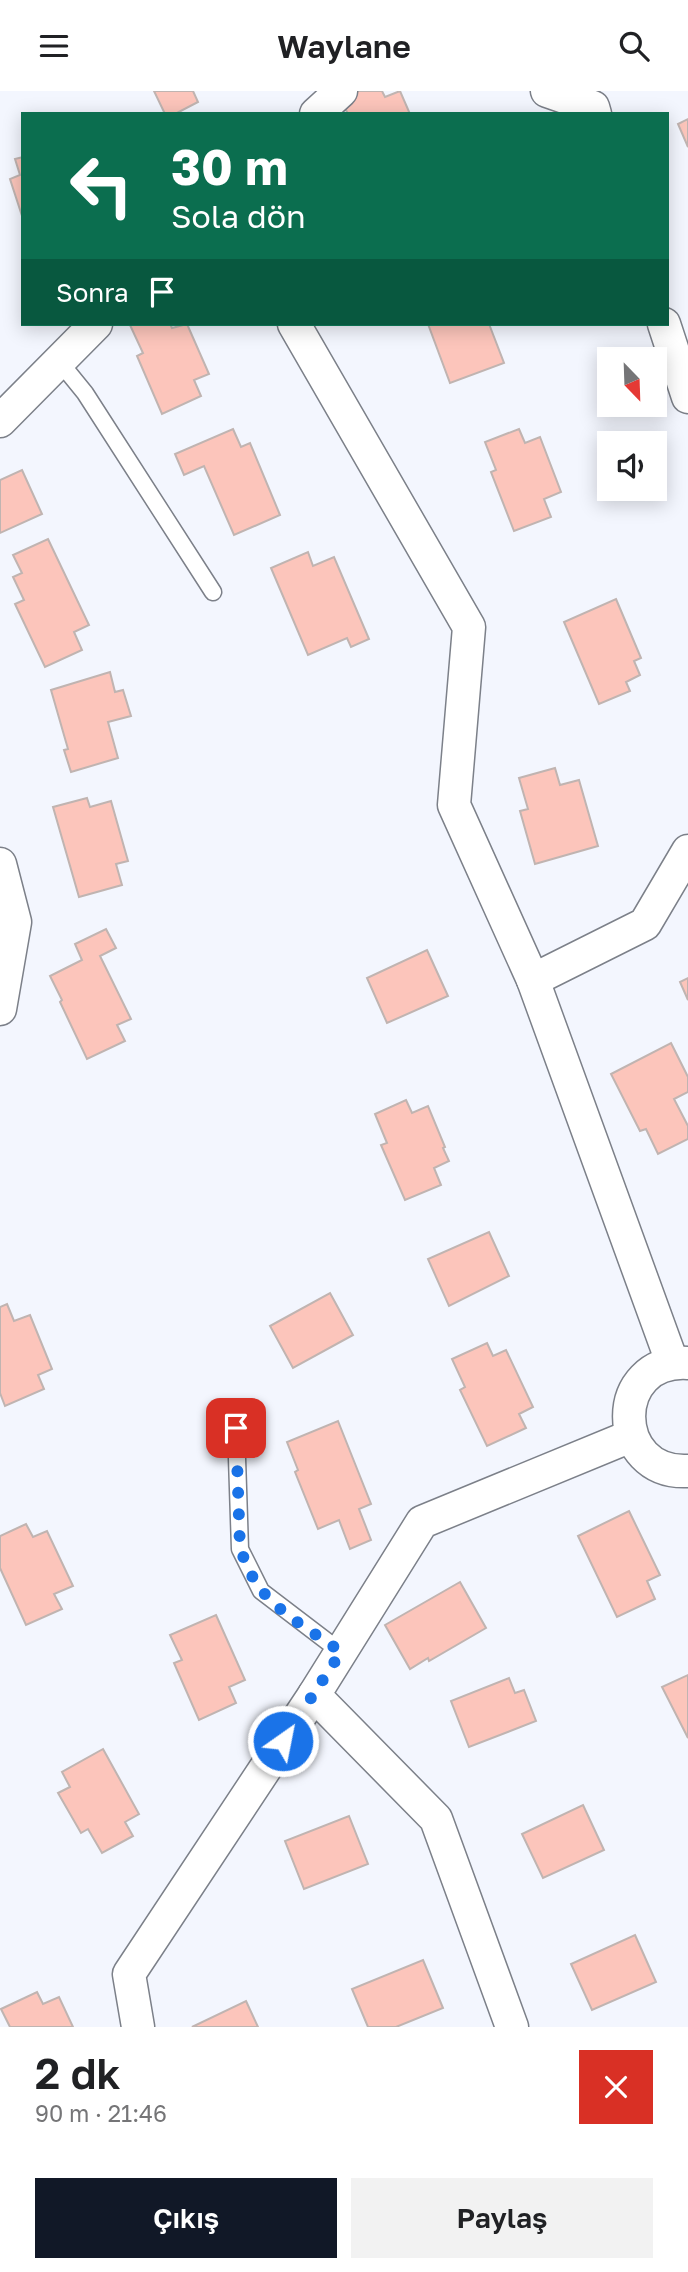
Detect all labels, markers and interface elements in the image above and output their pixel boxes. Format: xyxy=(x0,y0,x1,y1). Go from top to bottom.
icon: menu xyxy=(35,27,73,65)
text: Waylane xyxy=(277,27,411,65)
icon: search xyxy=(615,27,653,65)
text: 30 m xyxy=(171,137,288,196)
icon: left xyxy=(56,140,147,231)
text: Sola dön xyxy=(171,197,306,235)
icon: arrive xyxy=(143,273,181,311)
text: Sonra xyxy=(56,277,129,308)
north arrow xyxy=(597,347,667,417)
map controls xyxy=(597,347,667,501)
button: sound xyxy=(597,431,667,501)
pin xyxy=(206,1398,266,1458)
icon: arrive xyxy=(217,1409,255,1447)
position arrow xyxy=(246,1704,320,1778)
text: 2 dk xyxy=(35,2048,121,2098)
button: close xyxy=(579,2050,653,2124)
text: 90 m · 21:46 xyxy=(35,2099,167,2127)
button: Çıkış xyxy=(35,2178,337,2258)
button: Paylaş xyxy=(351,2178,653,2258)

